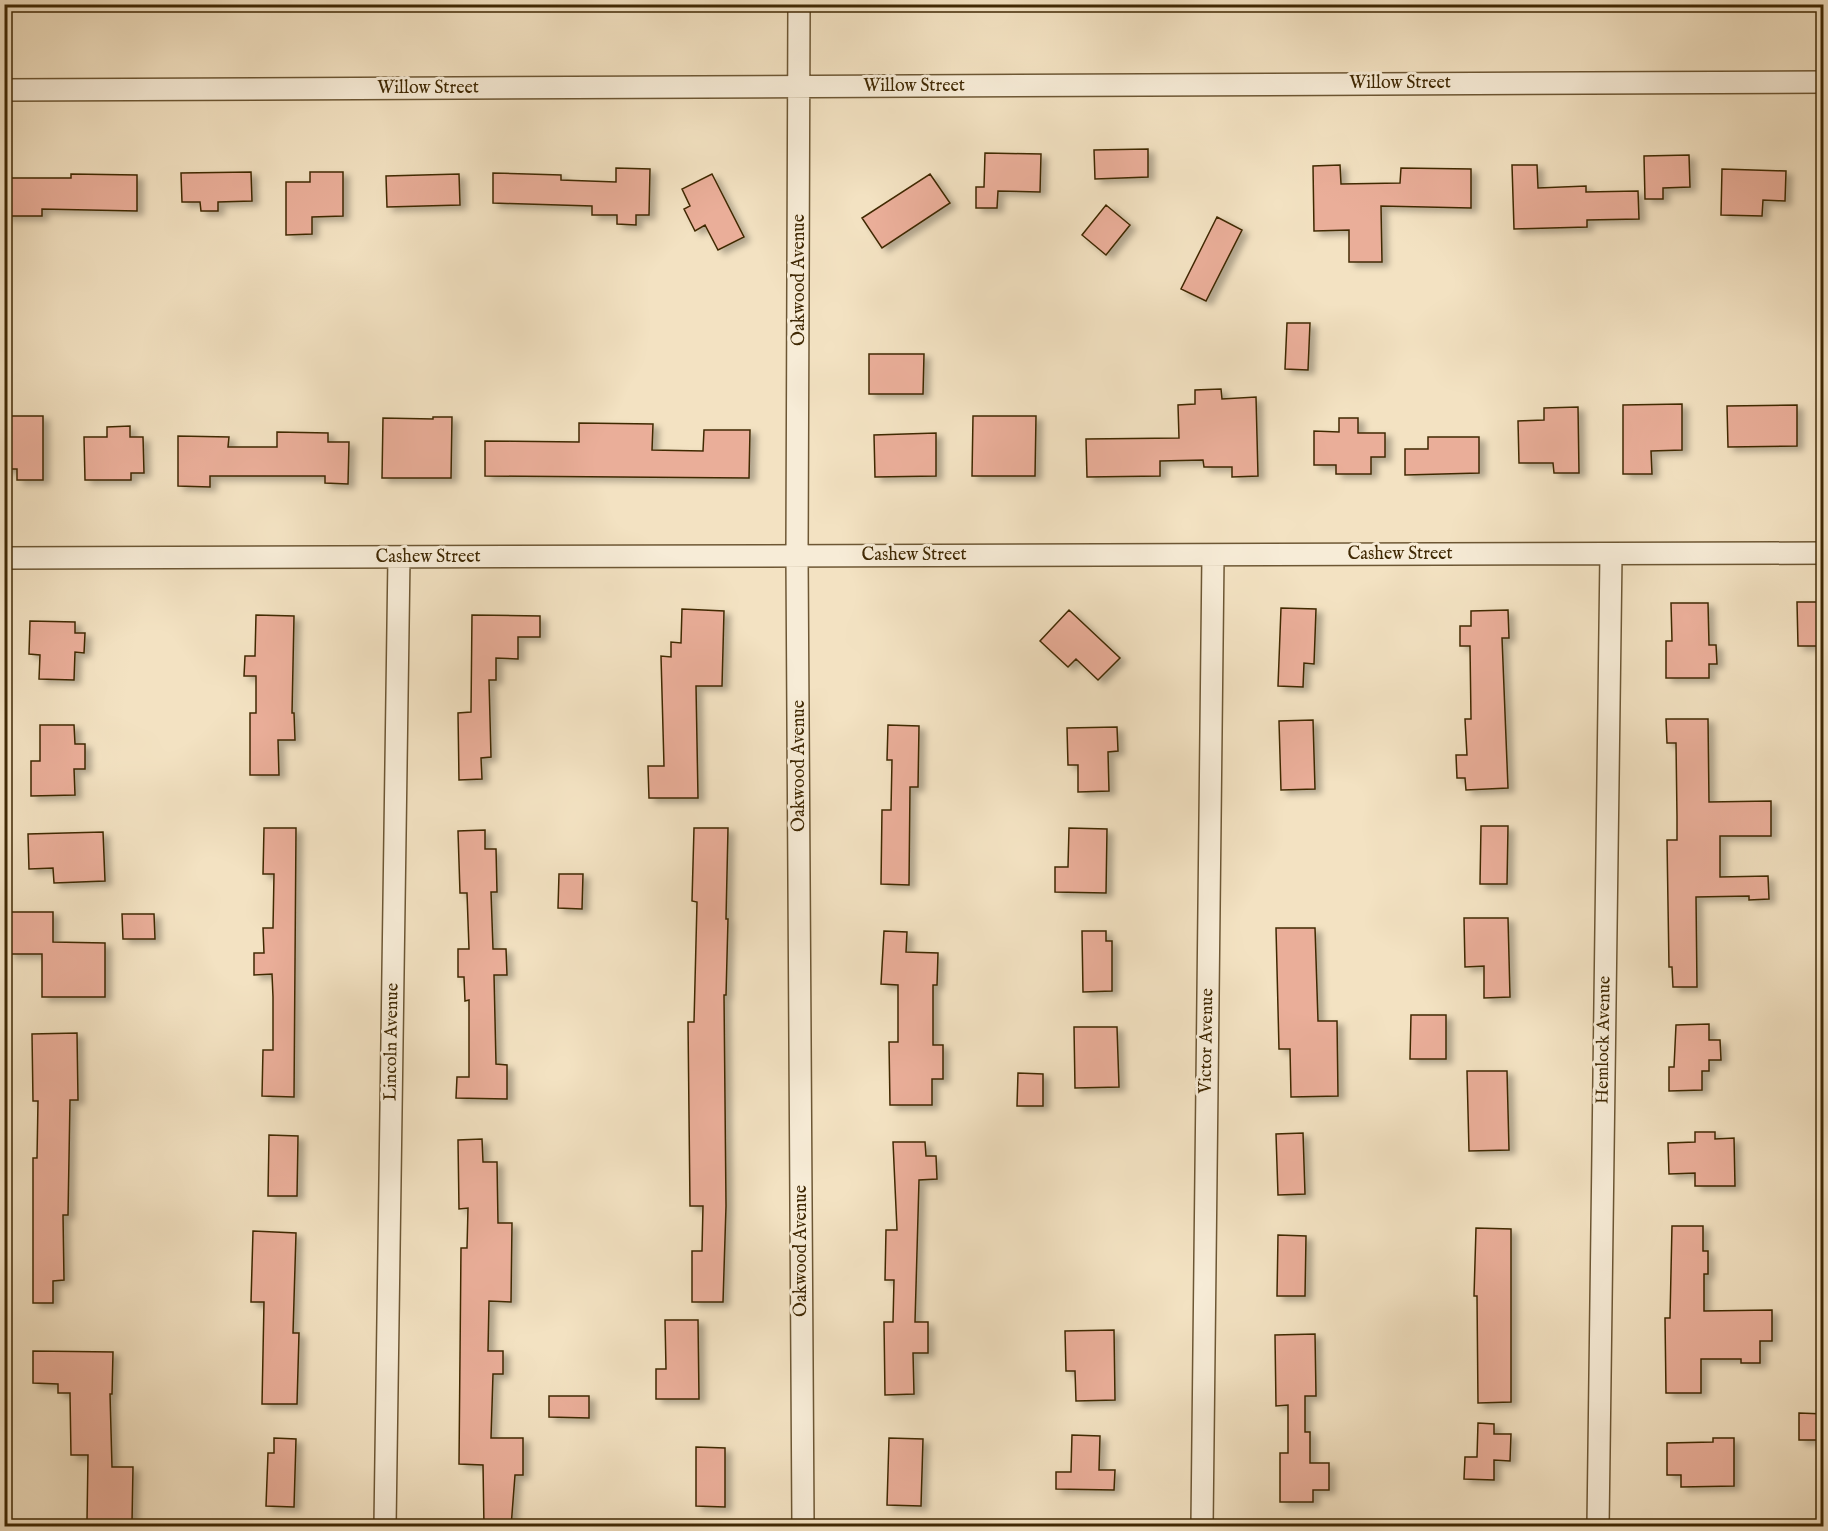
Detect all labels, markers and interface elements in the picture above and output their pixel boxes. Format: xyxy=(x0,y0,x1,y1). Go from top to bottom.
street label: Willow Street xyxy=(1349,72,1451,95)
street label: Willow Street xyxy=(863,75,965,98)
street label: Willow Street xyxy=(377,77,479,100)
street label: Oakwood Avenue xyxy=(788,214,811,346)
street label: Cashew Street xyxy=(1347,543,1453,566)
street label: Cashew Street xyxy=(861,544,967,567)
street label: Cashew Street xyxy=(375,546,481,569)
street label: Oakwood Avenue xyxy=(788,700,811,832)
street label: Hemlock Avenue xyxy=(1591,976,1617,1104)
street label: Lincoln Avenue xyxy=(379,983,405,1101)
street label: Victor Avenue xyxy=(1195,988,1219,1095)
street label: Oakwood Avenue xyxy=(790,1185,813,1317)

